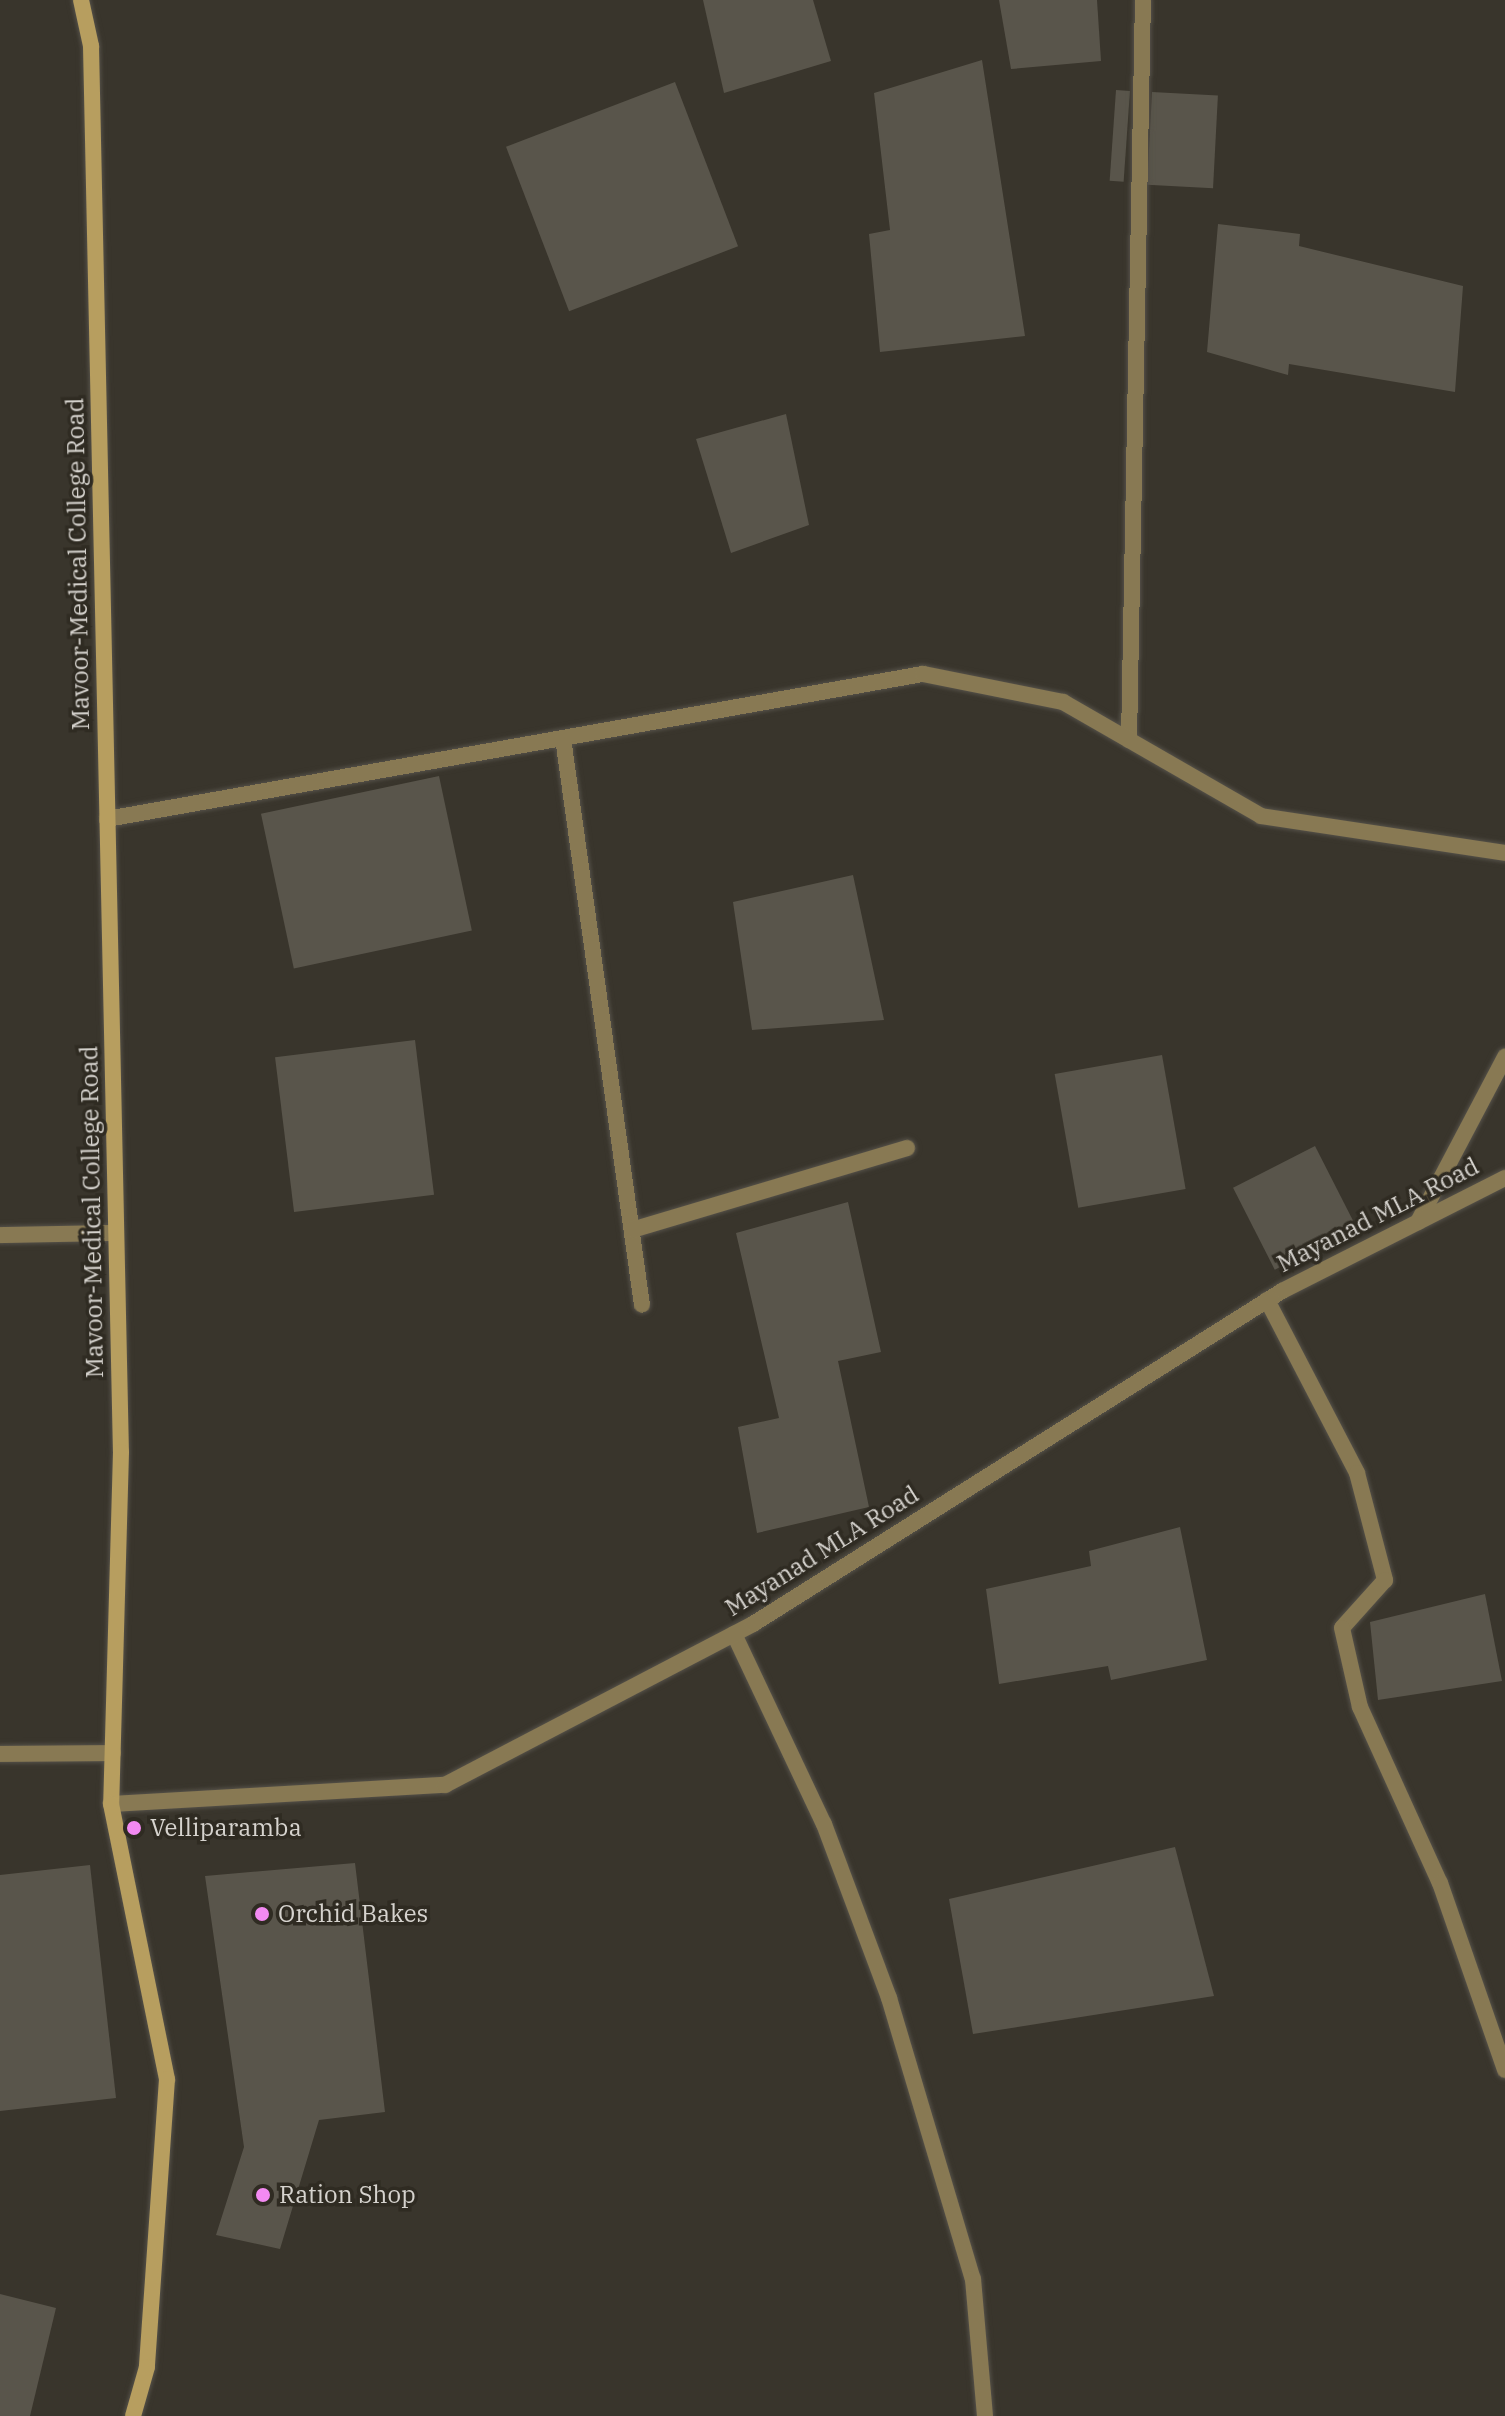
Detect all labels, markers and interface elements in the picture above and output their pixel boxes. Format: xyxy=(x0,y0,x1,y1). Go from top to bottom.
street label: Mavoor-Medical College Road xyxy=(61,398,95,730)
street label: Mavoor-Medical College Road xyxy=(75,1046,109,1378)
street label: Mayanad MLA Road xyxy=(1272,1152,1484,1278)
street label: Mayanad MLA Road xyxy=(720,1480,924,1622)
place label: Velliparamba xyxy=(150,1814,302,1842)
marker: Velliparamba xyxy=(125,1819,143,1837)
place label: Orchid Bakes xyxy=(278,1900,428,1928)
marker: Orchid Bakes xyxy=(253,1905,271,1923)
place label: Ration Shop xyxy=(279,2181,416,2209)
marker: Ration Shop xyxy=(254,2186,272,2204)

